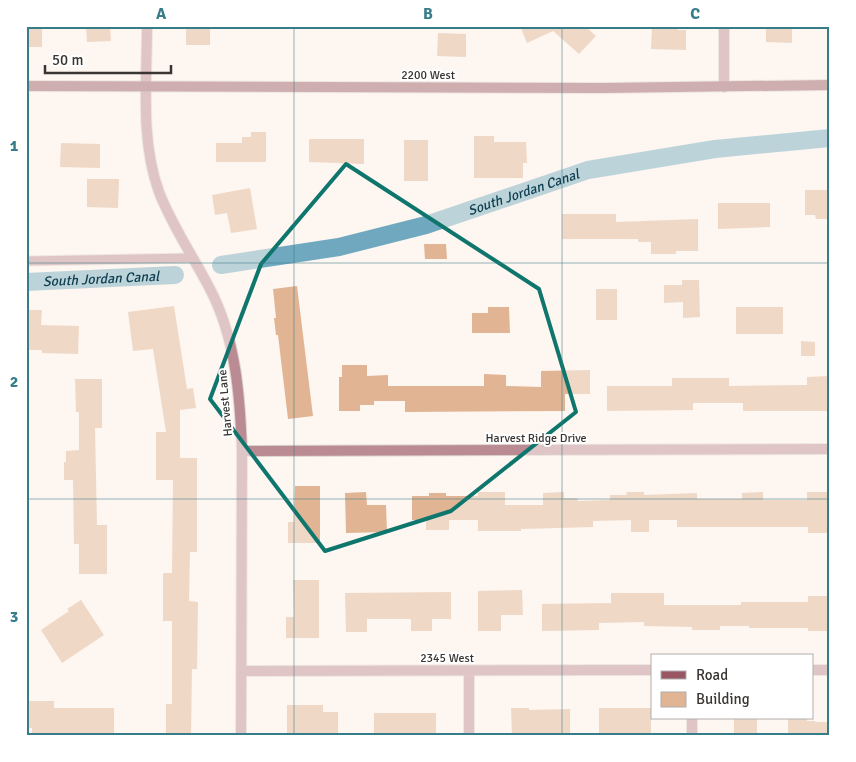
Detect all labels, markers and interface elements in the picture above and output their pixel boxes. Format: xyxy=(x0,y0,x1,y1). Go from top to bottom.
text: A xyxy=(156,4,167,24)
text: B xyxy=(423,4,433,24)
text: C xyxy=(690,4,700,24)
scale bar xyxy=(45,42,171,74)
text: 50 m xyxy=(52,51,83,69)
street label: 2200 West xyxy=(401,68,455,83)
text: 1 xyxy=(10,136,19,156)
water label: South Jordan Canal xyxy=(466,165,582,219)
water label: South Jordan Canal xyxy=(42,268,160,290)
street label: Harvest Lane xyxy=(215,369,236,437)
text: 2 xyxy=(10,372,18,392)
street label: Harvest Ridge Drive xyxy=(486,431,586,446)
text: 3 xyxy=(10,607,18,627)
street label: 2345 West xyxy=(420,651,474,666)
legend xyxy=(651,654,814,720)
text: Road xyxy=(696,666,728,684)
text: Building xyxy=(696,690,750,708)

